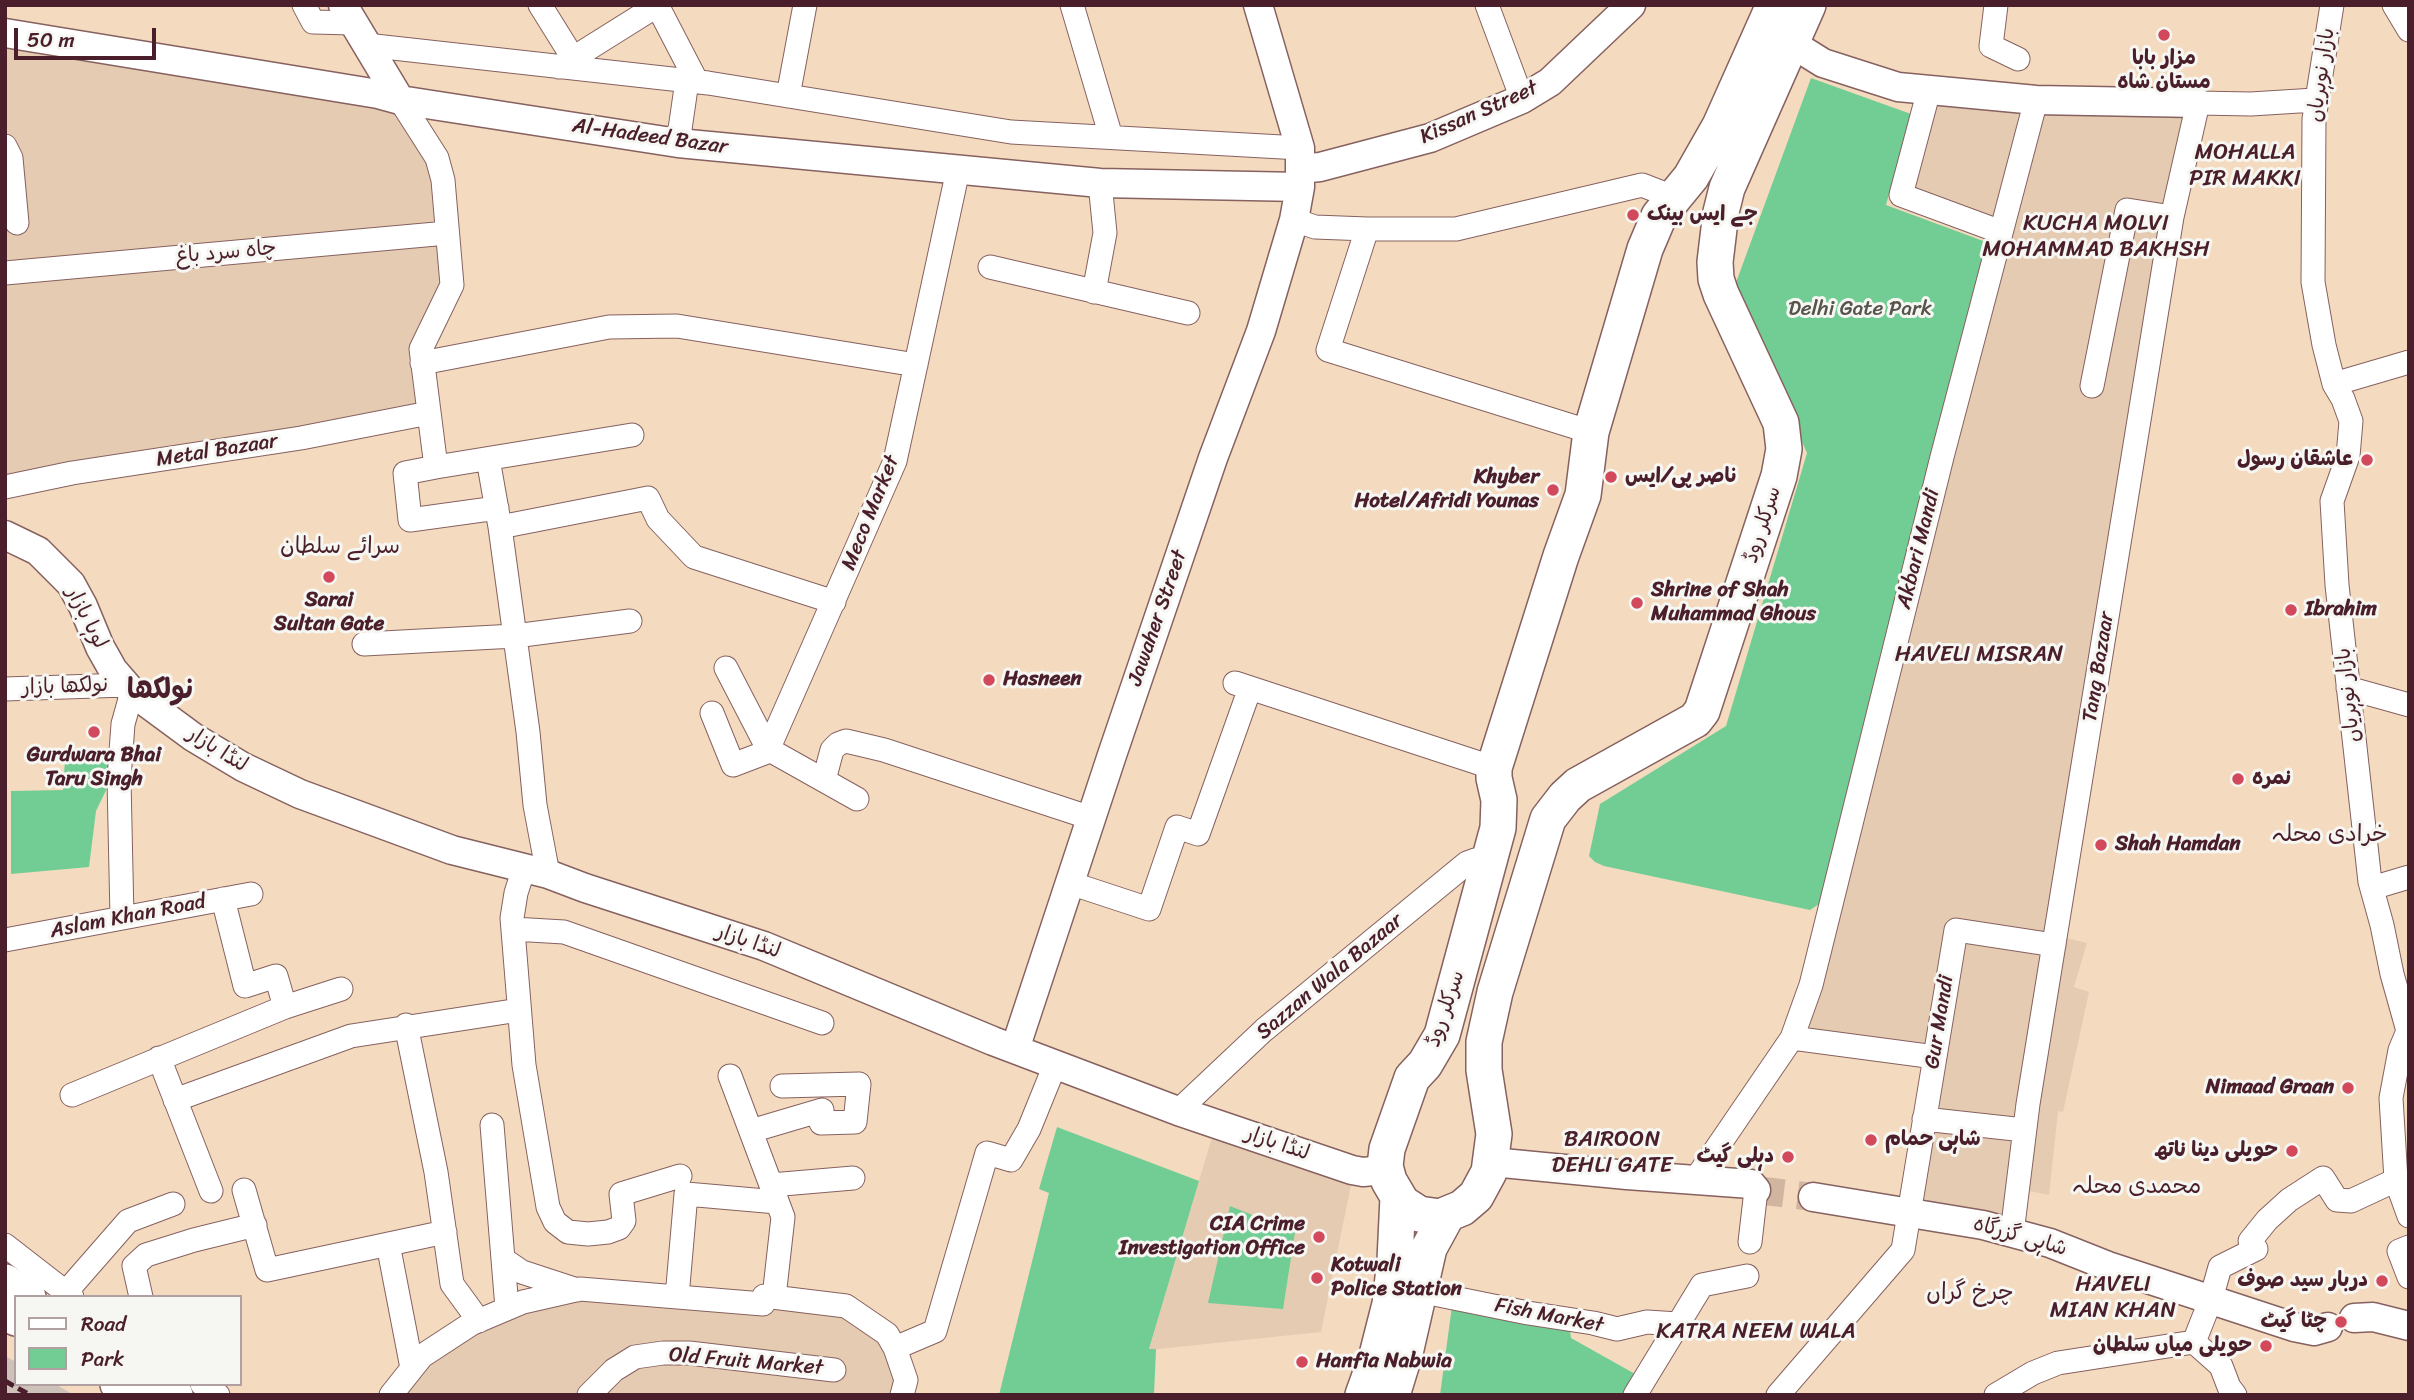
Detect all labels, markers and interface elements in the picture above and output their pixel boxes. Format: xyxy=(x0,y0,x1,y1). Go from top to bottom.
scale bar xyxy=(18,14,159,58)
text: 50 m xyxy=(27,21,75,59)
street label: بازار نوہریاں xyxy=(2303,26,2341,124)
marker: مزار بابا مستان شاہ xyxy=(2156,27,2172,43)
place label: مزار بابا مستان شاہ xyxy=(2117,46,2211,96)
street label: Kissan Street xyxy=(1416,76,1542,150)
street label: Al-Hadeed Bazar xyxy=(571,114,729,160)
district label: MOHALLA PIR MAKKI xyxy=(2181,139,2309,193)
place label: جے ایس بینک xyxy=(1647,202,1758,228)
marker: جے ایس بینک xyxy=(1625,207,1641,223)
district label: KUCHA MOLVI MOHAMMAD BAKHSH xyxy=(1969,210,2223,264)
street label: چاہ سرد باغ xyxy=(174,236,278,270)
park label: Delhi Gate Park xyxy=(1788,297,1932,323)
street label: Metal Bazaar xyxy=(155,429,279,473)
place label: عاشقان رسول xyxy=(2237,447,2353,473)
street label: Meco Market xyxy=(837,452,905,574)
marker: عاشقان رسول xyxy=(2359,452,2375,468)
place label: ناصر پی/ایس xyxy=(1625,464,1738,490)
place label: Khyber Hotel/Afridi Younas xyxy=(1354,465,1539,515)
marker: ناصر پی/ایس xyxy=(1603,469,1619,485)
marker: Khyber Hotel/Afridi Younas xyxy=(1545,482,1561,498)
street label: سرکلر روڈ xyxy=(1739,483,1787,567)
street label: Akbari Mandi xyxy=(1892,487,1946,611)
district label: سرائے سلطان xyxy=(280,533,400,561)
street label: Jawaher Street xyxy=(1123,547,1193,689)
marker: Sarai Sultan Gate xyxy=(321,569,337,585)
place label: Shrine of Shah Muhammad Ghous xyxy=(1651,578,1816,628)
street label: لوہا بازار xyxy=(60,583,112,653)
place label: Sarai Sultan Gate xyxy=(274,588,384,638)
marker: Shrine of Shah Muhammad Ghous xyxy=(1629,595,1645,611)
place label: Ibrahim xyxy=(2305,597,2377,623)
marker: Ibrahim xyxy=(2283,602,2299,618)
street label: Tang Bazaar xyxy=(2078,610,2120,724)
district label: HAVELI MISRAN xyxy=(1883,641,2075,669)
street label: بازار نوہریاں xyxy=(2332,646,2366,744)
place label: Hasneen xyxy=(1003,667,1082,693)
marker: Hasneen xyxy=(981,672,997,688)
street label: نولکھا بازار xyxy=(21,673,109,701)
district label: نولکھا xyxy=(127,674,193,708)
street label: لنڈا بازار xyxy=(182,722,252,778)
marker: Gurdwara Bhai Taru Singh xyxy=(86,724,102,740)
place label: Gurdwara Bhai Taru Singh xyxy=(27,743,161,793)
place label: نمرہ xyxy=(2252,766,2291,792)
marker: نمرہ xyxy=(2230,771,2246,787)
district label: خرادی محلہ xyxy=(2272,821,2388,849)
place label: Shah Hamdan xyxy=(2115,832,2241,858)
marker: Shah Hamdan xyxy=(2093,837,2109,853)
street label: Aslam Khan Road xyxy=(48,890,208,944)
street label: Sazzan Wala Bazaar xyxy=(1252,908,1408,1046)
street label: لنڈا بازار xyxy=(712,919,784,965)
street label: سرکلر روڈ xyxy=(1421,967,1471,1051)
street label: Gur Mandi xyxy=(1920,973,1960,1071)
place label: Nimaad Graan xyxy=(2206,1075,2334,1101)
marker: Nimaad Graan xyxy=(2340,1080,2356,1096)
street label: لنڈا بازار xyxy=(1241,1121,1313,1167)
district label: BAIROON DEHLI GATE xyxy=(1543,1126,1681,1180)
place label: شاہی حمام xyxy=(1885,1127,1981,1153)
marker: شاہی حمام xyxy=(1863,1132,1879,1148)
place label: حویلی دینا ناتھ xyxy=(2154,1138,2278,1164)
marker: حویلی دینا ناتھ xyxy=(2284,1143,2300,1159)
place label: دہلی گیٹ xyxy=(1696,1144,1774,1170)
marker: دہلی گیٹ xyxy=(1780,1149,1796,1165)
district label: محمدی محلہ xyxy=(2073,1173,2201,1201)
place label: CIA Crime Investigation Office xyxy=(1119,1212,1305,1262)
street label: شاہی گزرگاہ xyxy=(1970,1212,2070,1262)
marker: CIA Crime Investigation Office xyxy=(1311,1229,1327,1245)
place label: Kotwali Police Station xyxy=(1331,1253,1462,1303)
place label: دربار سید صوف xyxy=(2237,1268,2368,1294)
marker: Kotwali Police Station xyxy=(1309,1270,1325,1286)
district label: HAVELI MIAN KHAN xyxy=(2042,1271,2184,1325)
marker: دربار سید صوف xyxy=(2374,1273,2390,1289)
district label: چرخ گراں xyxy=(1926,1279,2014,1307)
street label: Fish Market xyxy=(1493,1293,1605,1339)
legend xyxy=(14,1295,242,1386)
text: Road xyxy=(81,1305,126,1343)
place label: چٹا گیٹ xyxy=(2260,1309,2327,1335)
marker: چٹا گیٹ xyxy=(2333,1314,2349,1330)
district label: KATRA NEEM WALA xyxy=(1643,1318,1869,1346)
place label: حویلی میاں سلطان xyxy=(2093,1333,2252,1359)
marker: حویلی میاں سلطان xyxy=(2258,1338,2274,1354)
text: Park xyxy=(81,1340,124,1378)
street label: Old Fruit Market xyxy=(668,1343,824,1381)
place label: Hanfia Nabwia xyxy=(1316,1349,1452,1375)
marker: Hanfia Nabwia xyxy=(1294,1354,1310,1370)

